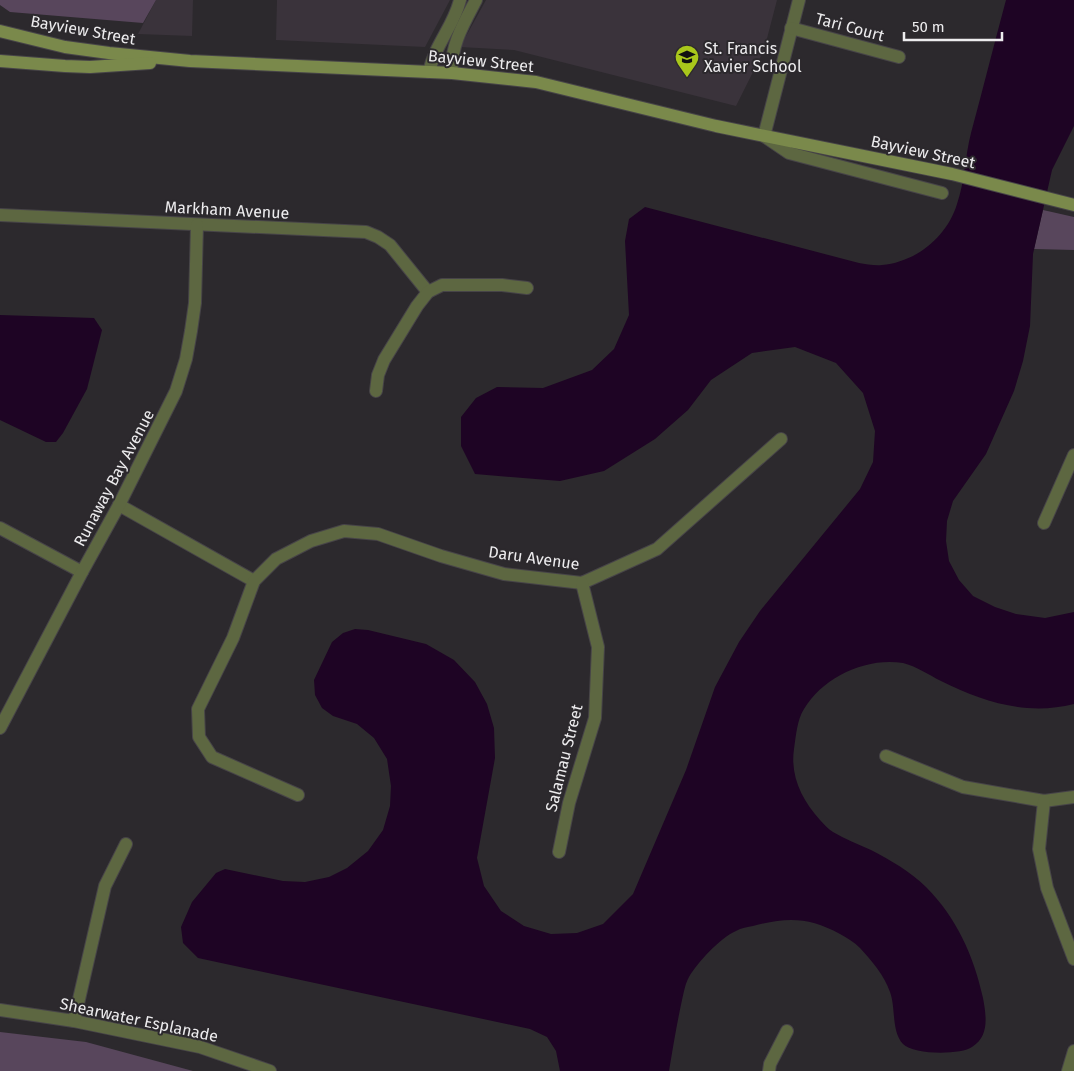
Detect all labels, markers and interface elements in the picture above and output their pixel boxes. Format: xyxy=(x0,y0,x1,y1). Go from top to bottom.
street label: Tari Court xyxy=(814,9,887,45)
scale bar xyxy=(904,10,1002,42)
street label: Bayview Street xyxy=(29,11,137,49)
text: 50 m xyxy=(912,18,945,36)
place label: St. Francis Xavier School xyxy=(704,39,802,76)
school or university icon: St. Francis Xavier School xyxy=(674,44,700,78)
street label: Bayview Street xyxy=(427,46,535,76)
street label: Bayview Street xyxy=(869,132,977,172)
street label: Markham Avenue xyxy=(164,197,290,223)
street label: Runaway Bay Avenue xyxy=(70,406,158,550)
street label: Daru Avenue xyxy=(487,542,581,574)
street label: Salamau Street xyxy=(541,702,587,814)
street label: Shearwater Esplanade xyxy=(58,994,220,1046)

